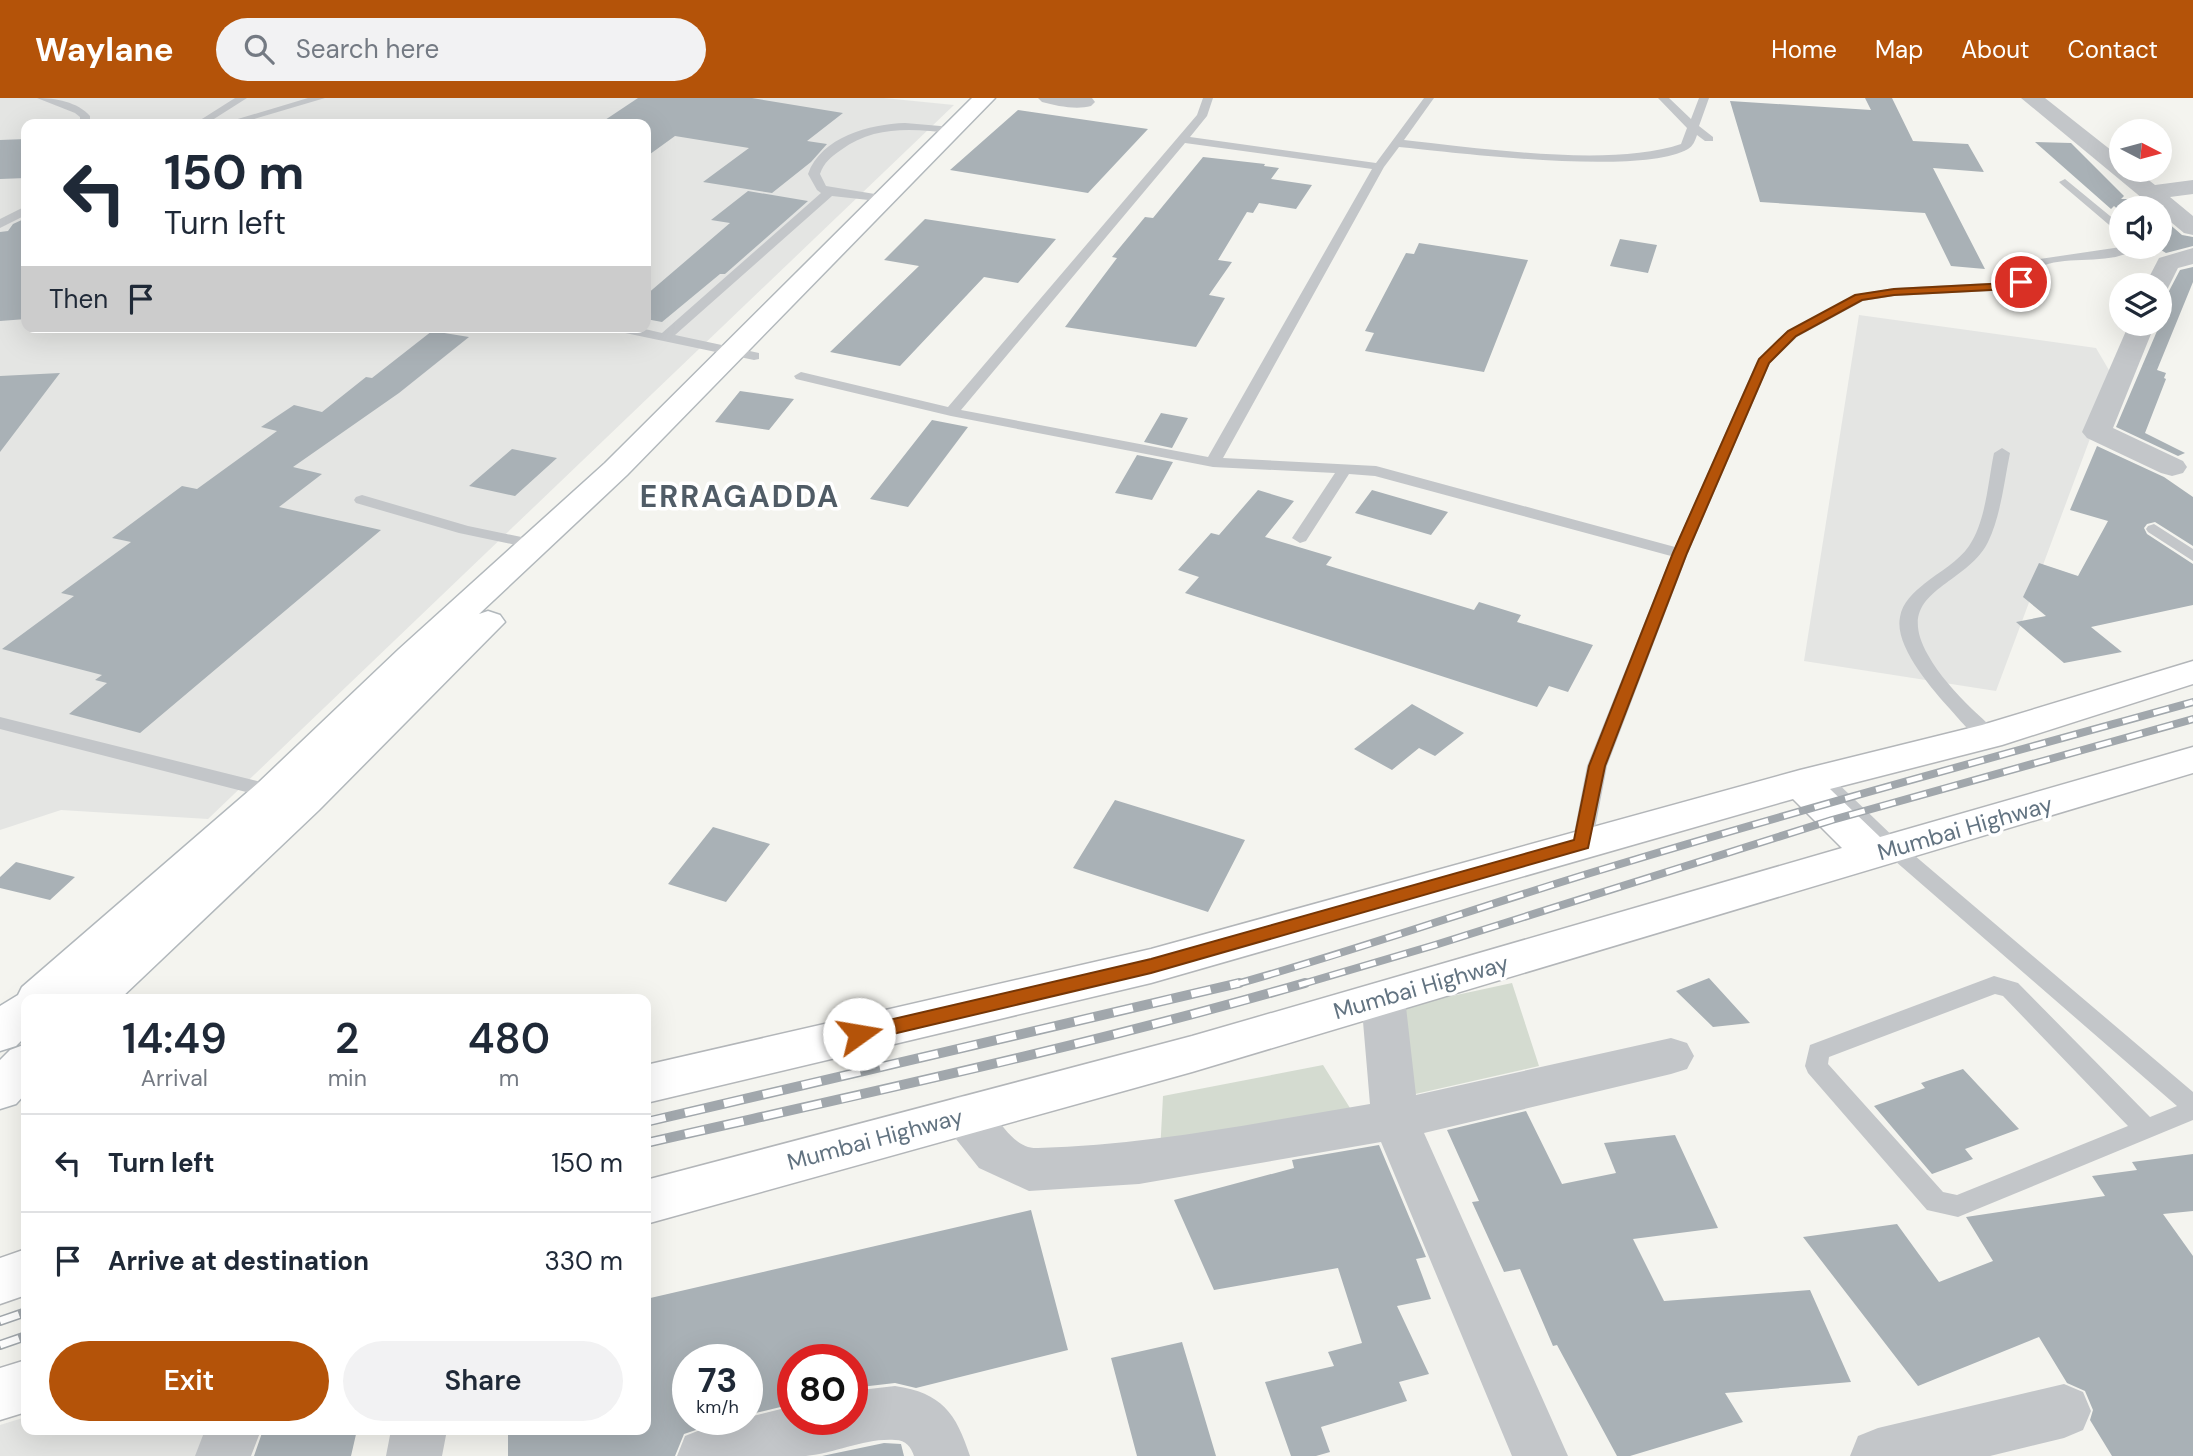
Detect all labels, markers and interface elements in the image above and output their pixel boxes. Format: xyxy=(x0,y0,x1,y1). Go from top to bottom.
search box xyxy=(216,18,706,81)
text: Waylane xyxy=(35,28,174,71)
icon: search xyxy=(240,30,278,68)
text: Search here xyxy=(296,32,439,66)
text: Home xyxy=(1771,34,1837,65)
text: Map xyxy=(1875,34,1923,65)
text: About xyxy=(1961,34,2030,65)
text: Contact xyxy=(2068,34,2158,65)
north arrow xyxy=(2109,119,2172,182)
map controls xyxy=(2109,119,2172,336)
text: 150 m xyxy=(164,140,304,204)
icon: left xyxy=(49,147,140,238)
button: sound xyxy=(2109,196,2172,259)
text: Turn left xyxy=(164,202,286,244)
pin xyxy=(1991,252,2051,312)
icon: arrive xyxy=(2002,263,2040,301)
button: layers xyxy=(2109,273,2172,336)
icon: arrive xyxy=(122,280,160,318)
text: Then xyxy=(49,282,108,316)
district label: ERRAGADDA xyxy=(640,477,840,516)
street label: Mumbai Highway xyxy=(1874,789,2056,867)
street label: Mumbai Highway xyxy=(1330,948,1512,1026)
position arrow xyxy=(822,997,896,1071)
text: 14:49 xyxy=(122,1011,227,1066)
text: 2 xyxy=(335,1011,359,1066)
text: 480 xyxy=(468,1011,550,1066)
text: Arrival xyxy=(141,1063,208,1093)
text: min xyxy=(328,1063,367,1093)
text: m xyxy=(499,1063,519,1093)
street label: Mumbai Highway xyxy=(784,1101,966,1177)
icon: left xyxy=(49,1144,87,1182)
text: Turn left xyxy=(108,1146,215,1180)
text: 150 m xyxy=(551,1146,623,1180)
icon: arrive xyxy=(49,1242,87,1280)
text: Arrive at destination xyxy=(108,1244,369,1278)
text: 330 m xyxy=(544,1244,623,1278)
button: Exit xyxy=(49,1341,329,1421)
button: Share xyxy=(343,1341,623,1421)
speed limit sign: 80 xyxy=(777,1344,868,1435)
text: 73 xyxy=(698,1357,737,1403)
text: km/h xyxy=(696,1395,739,1419)

